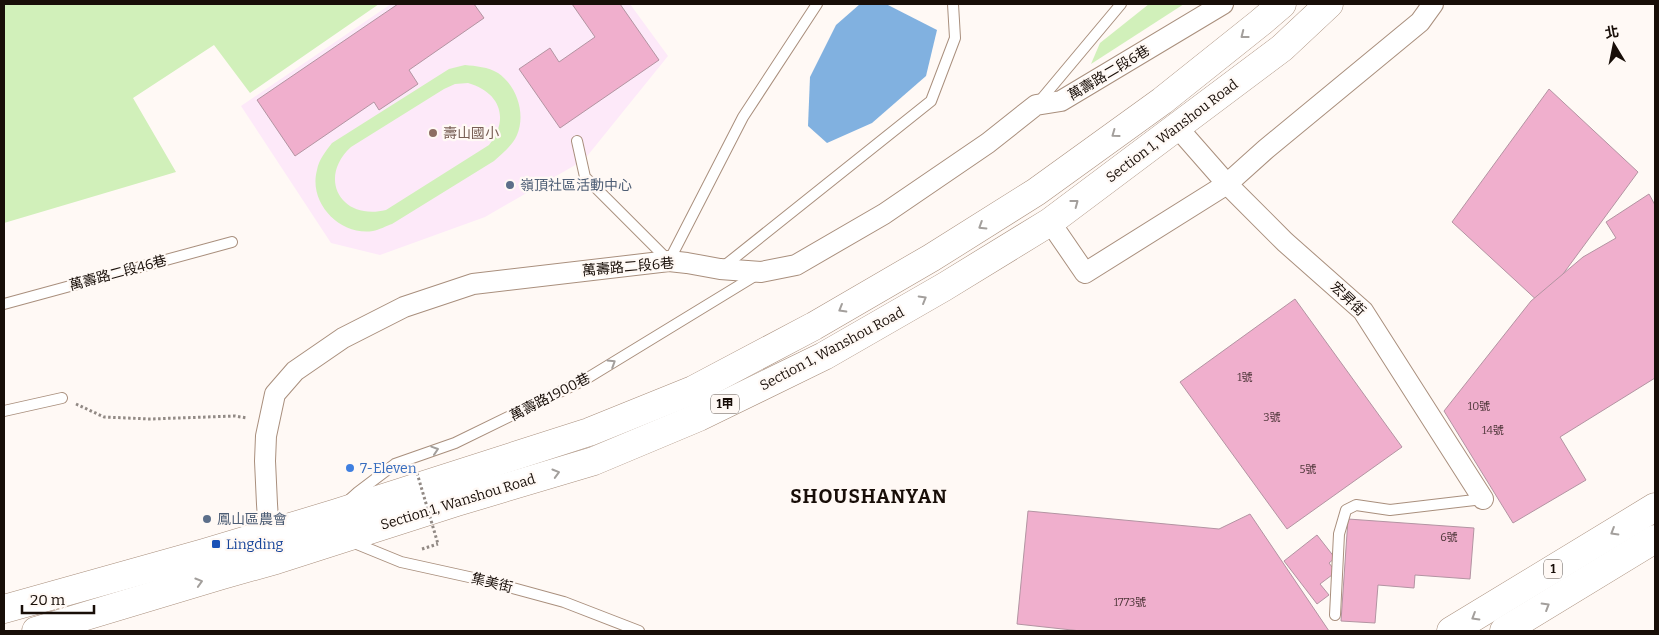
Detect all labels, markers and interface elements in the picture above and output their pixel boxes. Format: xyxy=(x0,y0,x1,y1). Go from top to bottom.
north arrow xyxy=(1589,20,1639,70)
text: 北 xyxy=(1603,23,1620,42)
one-way arrow xyxy=(1241,30,1250,39)
street label: 萬壽路二段6巷 xyxy=(1065,42,1153,104)
street label: Section 1, Wanshou Road xyxy=(1103,76,1241,186)
place label: 壽山國小 xyxy=(443,125,499,142)
marker: 壽山國小 xyxy=(427,127,439,139)
one-way arrow xyxy=(1112,128,1121,137)
place label: 嶺頂社區活動中心 xyxy=(520,177,632,194)
marker: 嶺頂社區活動中心 xyxy=(504,179,516,191)
one-way arrow xyxy=(1069,200,1079,209)
one-way arrow xyxy=(978,220,987,229)
street label: 萬壽路二段46巷 xyxy=(67,252,169,294)
street label: 萬壽路二段6巷 xyxy=(581,255,675,279)
street label: 宏昇街 xyxy=(1327,278,1369,320)
one-way arrow xyxy=(918,295,927,305)
one-way arrow xyxy=(839,303,848,313)
street label: Section 1, Wanshou Road xyxy=(757,304,907,394)
one-way arrow xyxy=(607,360,616,369)
street label: 萬壽路1900巷 xyxy=(507,369,593,425)
house number: 1號 xyxy=(1237,371,1253,384)
road number: 1甲 xyxy=(711,394,739,414)
house number: 10號 xyxy=(1468,400,1490,413)
house number: 3號 xyxy=(1263,411,1281,424)
house number: 14號 xyxy=(1482,424,1504,437)
one-way arrow xyxy=(430,445,439,455)
place label: 7-Eleven xyxy=(360,460,417,477)
marker: 7-Eleven xyxy=(344,462,356,474)
house number: 5號 xyxy=(1300,463,1316,476)
one-way arrow xyxy=(551,468,559,478)
street label: Section 1, Wanshou Road xyxy=(379,470,537,534)
district label: SHOUSHANYAN xyxy=(790,485,948,508)
place label: 鳳山區農會 xyxy=(217,511,287,528)
marker: 鳳山區農會 xyxy=(201,513,213,525)
one-way arrow xyxy=(1610,526,1619,536)
house number: 6號 xyxy=(1440,531,1458,544)
place label: Lingding xyxy=(226,536,284,553)
marker: Lingding xyxy=(210,538,222,550)
road number: 1 xyxy=(1544,560,1562,578)
street label: 集美街 xyxy=(470,570,514,596)
one-way arrow xyxy=(195,577,203,587)
scale bar xyxy=(22,582,95,614)
text: 20 m xyxy=(30,591,66,609)
house number: 1773號 xyxy=(1114,596,1146,609)
one-way arrow xyxy=(1540,602,1549,612)
one-way arrow xyxy=(1471,610,1480,620)

